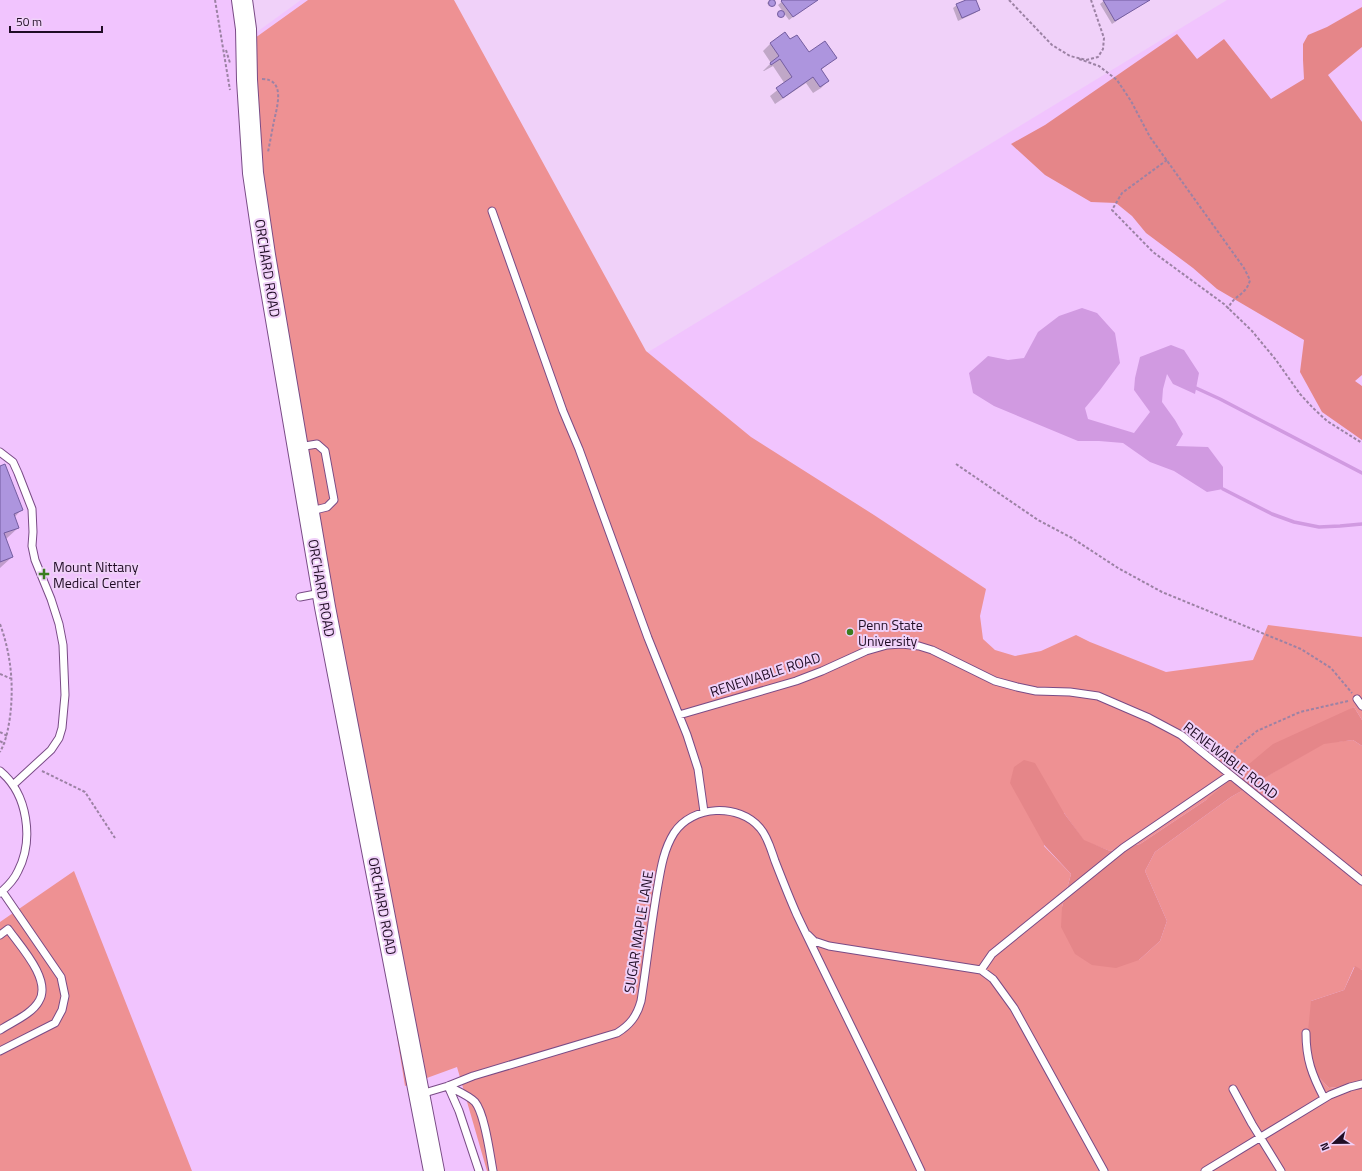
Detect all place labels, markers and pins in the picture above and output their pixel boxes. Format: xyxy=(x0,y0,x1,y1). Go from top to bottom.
place label: Mount Nittany Medical Center xyxy=(53,556,141,593)
marker: Mount Nittany Medical Center xyxy=(38,568,50,580)
place label: Penn State University xyxy=(858,614,923,651)
marker: Penn State University xyxy=(845,627,855,637)

